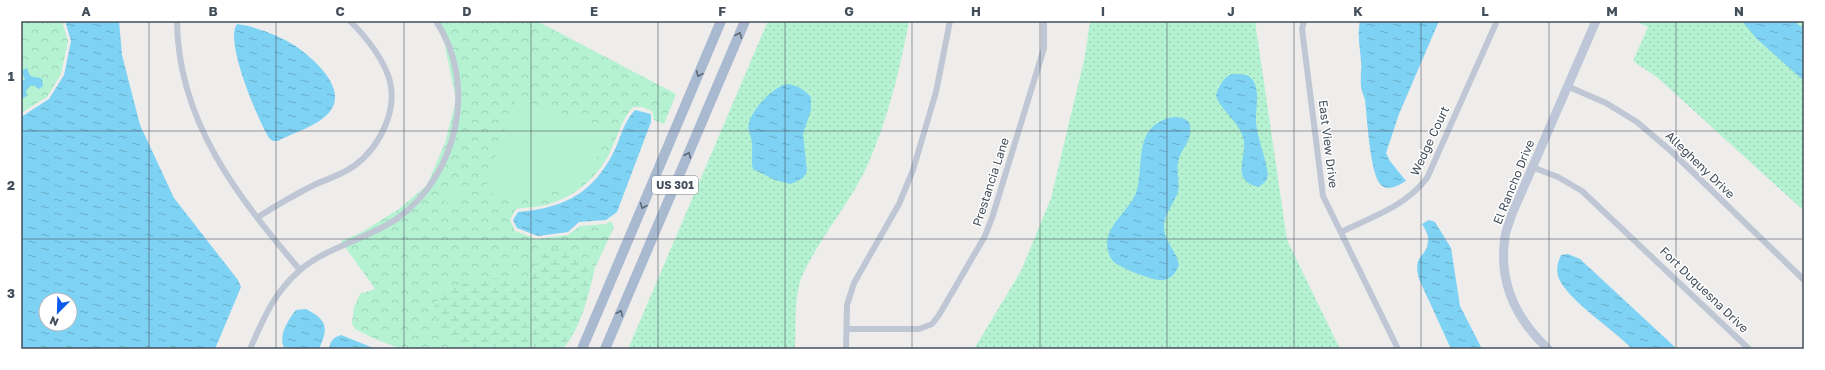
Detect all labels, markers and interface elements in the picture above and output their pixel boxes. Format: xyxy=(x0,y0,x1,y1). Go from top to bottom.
text: A xyxy=(81,3,91,19)
text: B xyxy=(208,3,218,19)
text: C xyxy=(335,3,345,19)
text: D xyxy=(462,3,472,19)
text: E xyxy=(590,3,598,19)
text: F xyxy=(718,3,726,19)
text: G xyxy=(844,3,854,19)
text: H xyxy=(971,3,981,19)
text: I xyxy=(1101,3,1105,19)
text: J xyxy=(1227,3,1235,19)
text: K xyxy=(1353,3,1363,19)
text: L xyxy=(1481,3,1489,19)
text: M xyxy=(1606,3,1618,19)
text: N xyxy=(1734,3,1744,19)
one-way arrow xyxy=(734,32,742,40)
text: 1 xyxy=(8,68,15,84)
one-way arrow xyxy=(696,69,704,77)
street label: East View Drive xyxy=(1316,99,1341,189)
street label: Wedge Court xyxy=(1407,103,1452,178)
street label: Allegheny Drive xyxy=(1663,128,1738,202)
street label: Prestancia Lane xyxy=(969,136,1012,228)
street label: El Rancho Drive xyxy=(1490,137,1537,226)
one-way arrow xyxy=(683,152,691,159)
road number: US 301 xyxy=(652,176,698,194)
text: 2 xyxy=(7,177,15,193)
one-way arrow xyxy=(639,203,647,210)
street label: Fort Duquesna Drive xyxy=(1657,243,1752,336)
text: 3 xyxy=(7,285,15,301)
north arrow xyxy=(38,292,78,332)
one-way arrow xyxy=(615,310,623,318)
text: N xyxy=(48,314,60,329)

